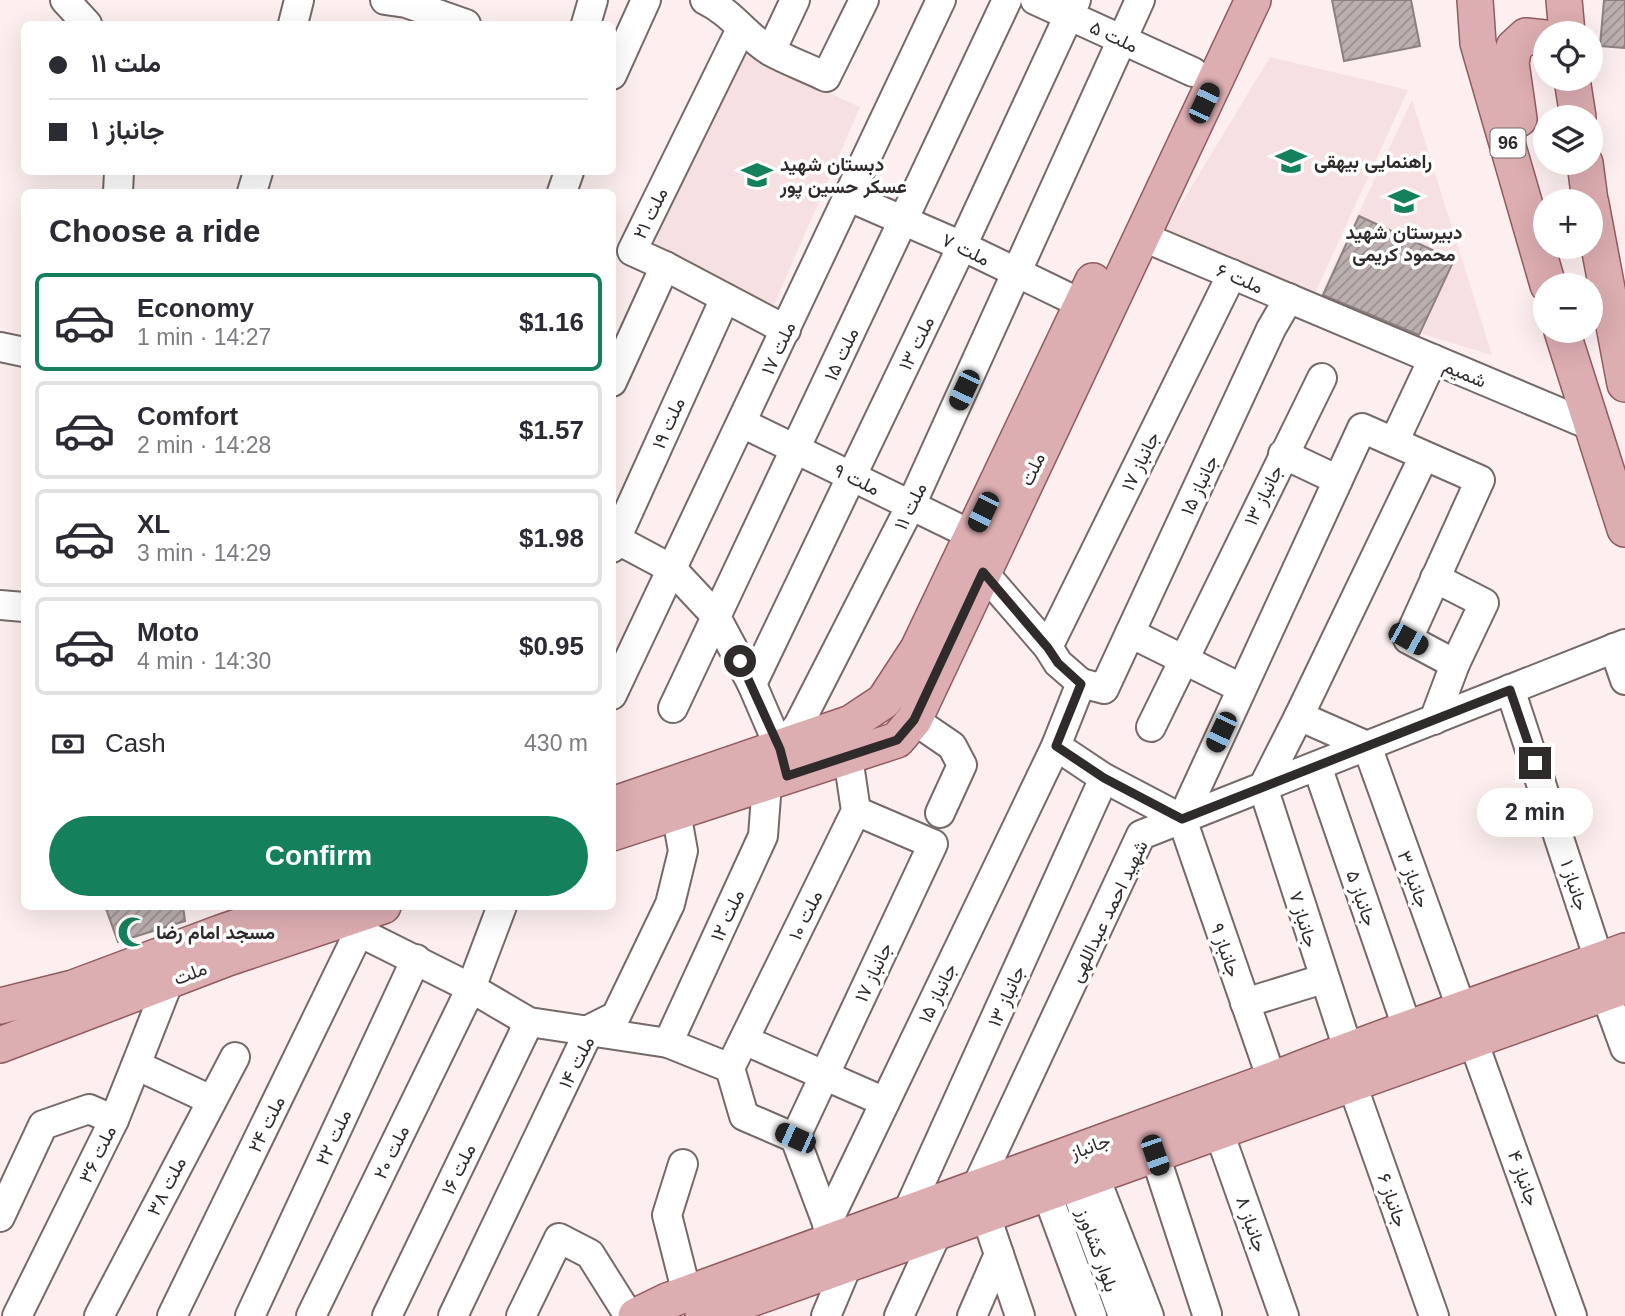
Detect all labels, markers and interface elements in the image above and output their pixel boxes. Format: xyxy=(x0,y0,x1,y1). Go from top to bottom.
street label: ملت ۵ xyxy=(1087,16,1141,57)
map controls xyxy=(1533,21,1603,343)
button: locate xyxy=(1533,21,1603,91)
text: ملت ۱۱ xyxy=(91,48,161,78)
car xyxy=(1186,80,1223,126)
button: layers xyxy=(1533,105,1603,175)
text: جانباز ۱ xyxy=(91,115,164,145)
road number: 96 xyxy=(1490,128,1526,158)
school or university icon: راهنمایی بیهقی xyxy=(1274,144,1308,178)
place label: راهنمایی بیهقی xyxy=(1314,151,1432,174)
place label: دبستان شهید عسکر حسین پور xyxy=(779,154,907,200)
school or university icon: دبستان شهید عسکر حسین پور xyxy=(740,158,774,192)
street label: ملت ۲۱ xyxy=(629,184,672,242)
school or university icon: دبیرستان شهید محمود کریمی xyxy=(1387,184,1421,218)
button: + xyxy=(1533,189,1603,259)
text: Choose a ride xyxy=(49,213,261,249)
place label: دبیرستان شهید محمود کریمی xyxy=(1346,222,1462,267)
street label: ملت ۷ xyxy=(939,229,993,270)
street label: ملت ۶ xyxy=(1213,259,1266,298)
button: − xyxy=(1533,273,1603,343)
icon: car xyxy=(53,291,116,354)
text: Economy xyxy=(137,293,254,323)
text: $1.16 xyxy=(519,307,584,337)
street label: ملت ۱۳ xyxy=(894,313,938,373)
street label: ملت ۱۷ xyxy=(757,318,800,378)
text: 1 min · 14:27 xyxy=(137,324,271,350)
street label: ملت ۱۵ xyxy=(820,324,863,384)
street label: شمیم xyxy=(1439,355,1490,394)
car xyxy=(946,367,983,413)
street label: ملت ۱۹ xyxy=(648,394,689,452)
icon: car xyxy=(53,399,116,462)
text: Comfort xyxy=(137,401,238,431)
text: $1.57 xyxy=(519,415,584,445)
street label: جانباز ۱۷ xyxy=(1117,428,1165,495)
text: 2 min · 14:28 xyxy=(137,432,271,458)
street label: ملت xyxy=(1016,449,1049,489)
street label: جانباز ۱۵ xyxy=(1177,452,1223,519)
street label: ملت ۹ xyxy=(830,459,883,499)
street label: جانباز ۱۳ xyxy=(1240,462,1288,529)
street label: ملت ۱۱ xyxy=(890,479,931,533)
car xyxy=(965,489,1002,535)
icon: car xyxy=(53,507,116,570)
text: XL xyxy=(137,509,170,539)
text: $1.98 xyxy=(519,523,584,553)
text: 3 min · 14:29 xyxy=(137,540,271,566)
icon: car xyxy=(53,615,116,678)
text: Moto xyxy=(137,617,199,647)
car xyxy=(1385,620,1432,658)
text: $0.95 xyxy=(519,631,584,661)
route start xyxy=(724,645,756,677)
text: 4 min · 14:30 xyxy=(137,648,271,674)
car xyxy=(1203,709,1240,755)
icon: cash xyxy=(49,725,87,763)
text: Cash xyxy=(105,728,166,758)
text: 430 m xyxy=(524,730,588,756)
route end xyxy=(1519,747,1551,779)
callout: 2 min xyxy=(1477,788,1593,836)
text: 2 min xyxy=(1505,799,1565,825)
button: Confirm xyxy=(49,816,588,896)
street label: شهید احمد عبداللهی xyxy=(1065,837,1153,986)
street label: جانباز ۳ xyxy=(1393,848,1433,911)
street label: جانباز ۱ xyxy=(1556,857,1593,913)
street label: جانباز ۵ xyxy=(1341,867,1381,929)
street label: ملت ۱۲ xyxy=(706,886,748,944)
street label: ملت ۱۰ xyxy=(784,887,826,943)
street label: جانباز ۷ xyxy=(1284,889,1322,950)
mosque icon: مسجد امام رضا xyxy=(116,915,150,949)
street label: جانباز ۹ xyxy=(1206,920,1245,980)
place label: مسجد امام رضا xyxy=(156,922,275,945)
street label: جانباز ۱۷ xyxy=(851,939,897,1006)
street label: ملت xyxy=(171,958,210,989)
street label: جانباز ۱۵ xyxy=(914,960,962,1027)
street label: جانباز ۱۳ xyxy=(984,962,1030,1030)
street label: ملت ۱۴ xyxy=(555,1033,598,1092)
street label: ملت ۲۴ xyxy=(244,1093,289,1156)
street label: ملت ۲۲ xyxy=(311,1106,355,1168)
car xyxy=(772,1120,819,1156)
street label: ملت ۳۶ xyxy=(75,1122,120,1186)
street label: ملت ۲۰ xyxy=(370,1122,413,1182)
street label: جانباز xyxy=(1066,1130,1113,1165)
car xyxy=(1139,1132,1172,1178)
street label: ملت ۱۶ xyxy=(437,1140,480,1198)
street label: جانباز ۴ xyxy=(1503,1148,1543,1209)
street label: ملت ۳۸ xyxy=(143,1153,190,1219)
street label: جانباز ۶ xyxy=(1373,1170,1412,1230)
street label: جانباز ۸ xyxy=(1231,1193,1271,1255)
street label: بلوار کشاورز xyxy=(1072,1205,1122,1295)

